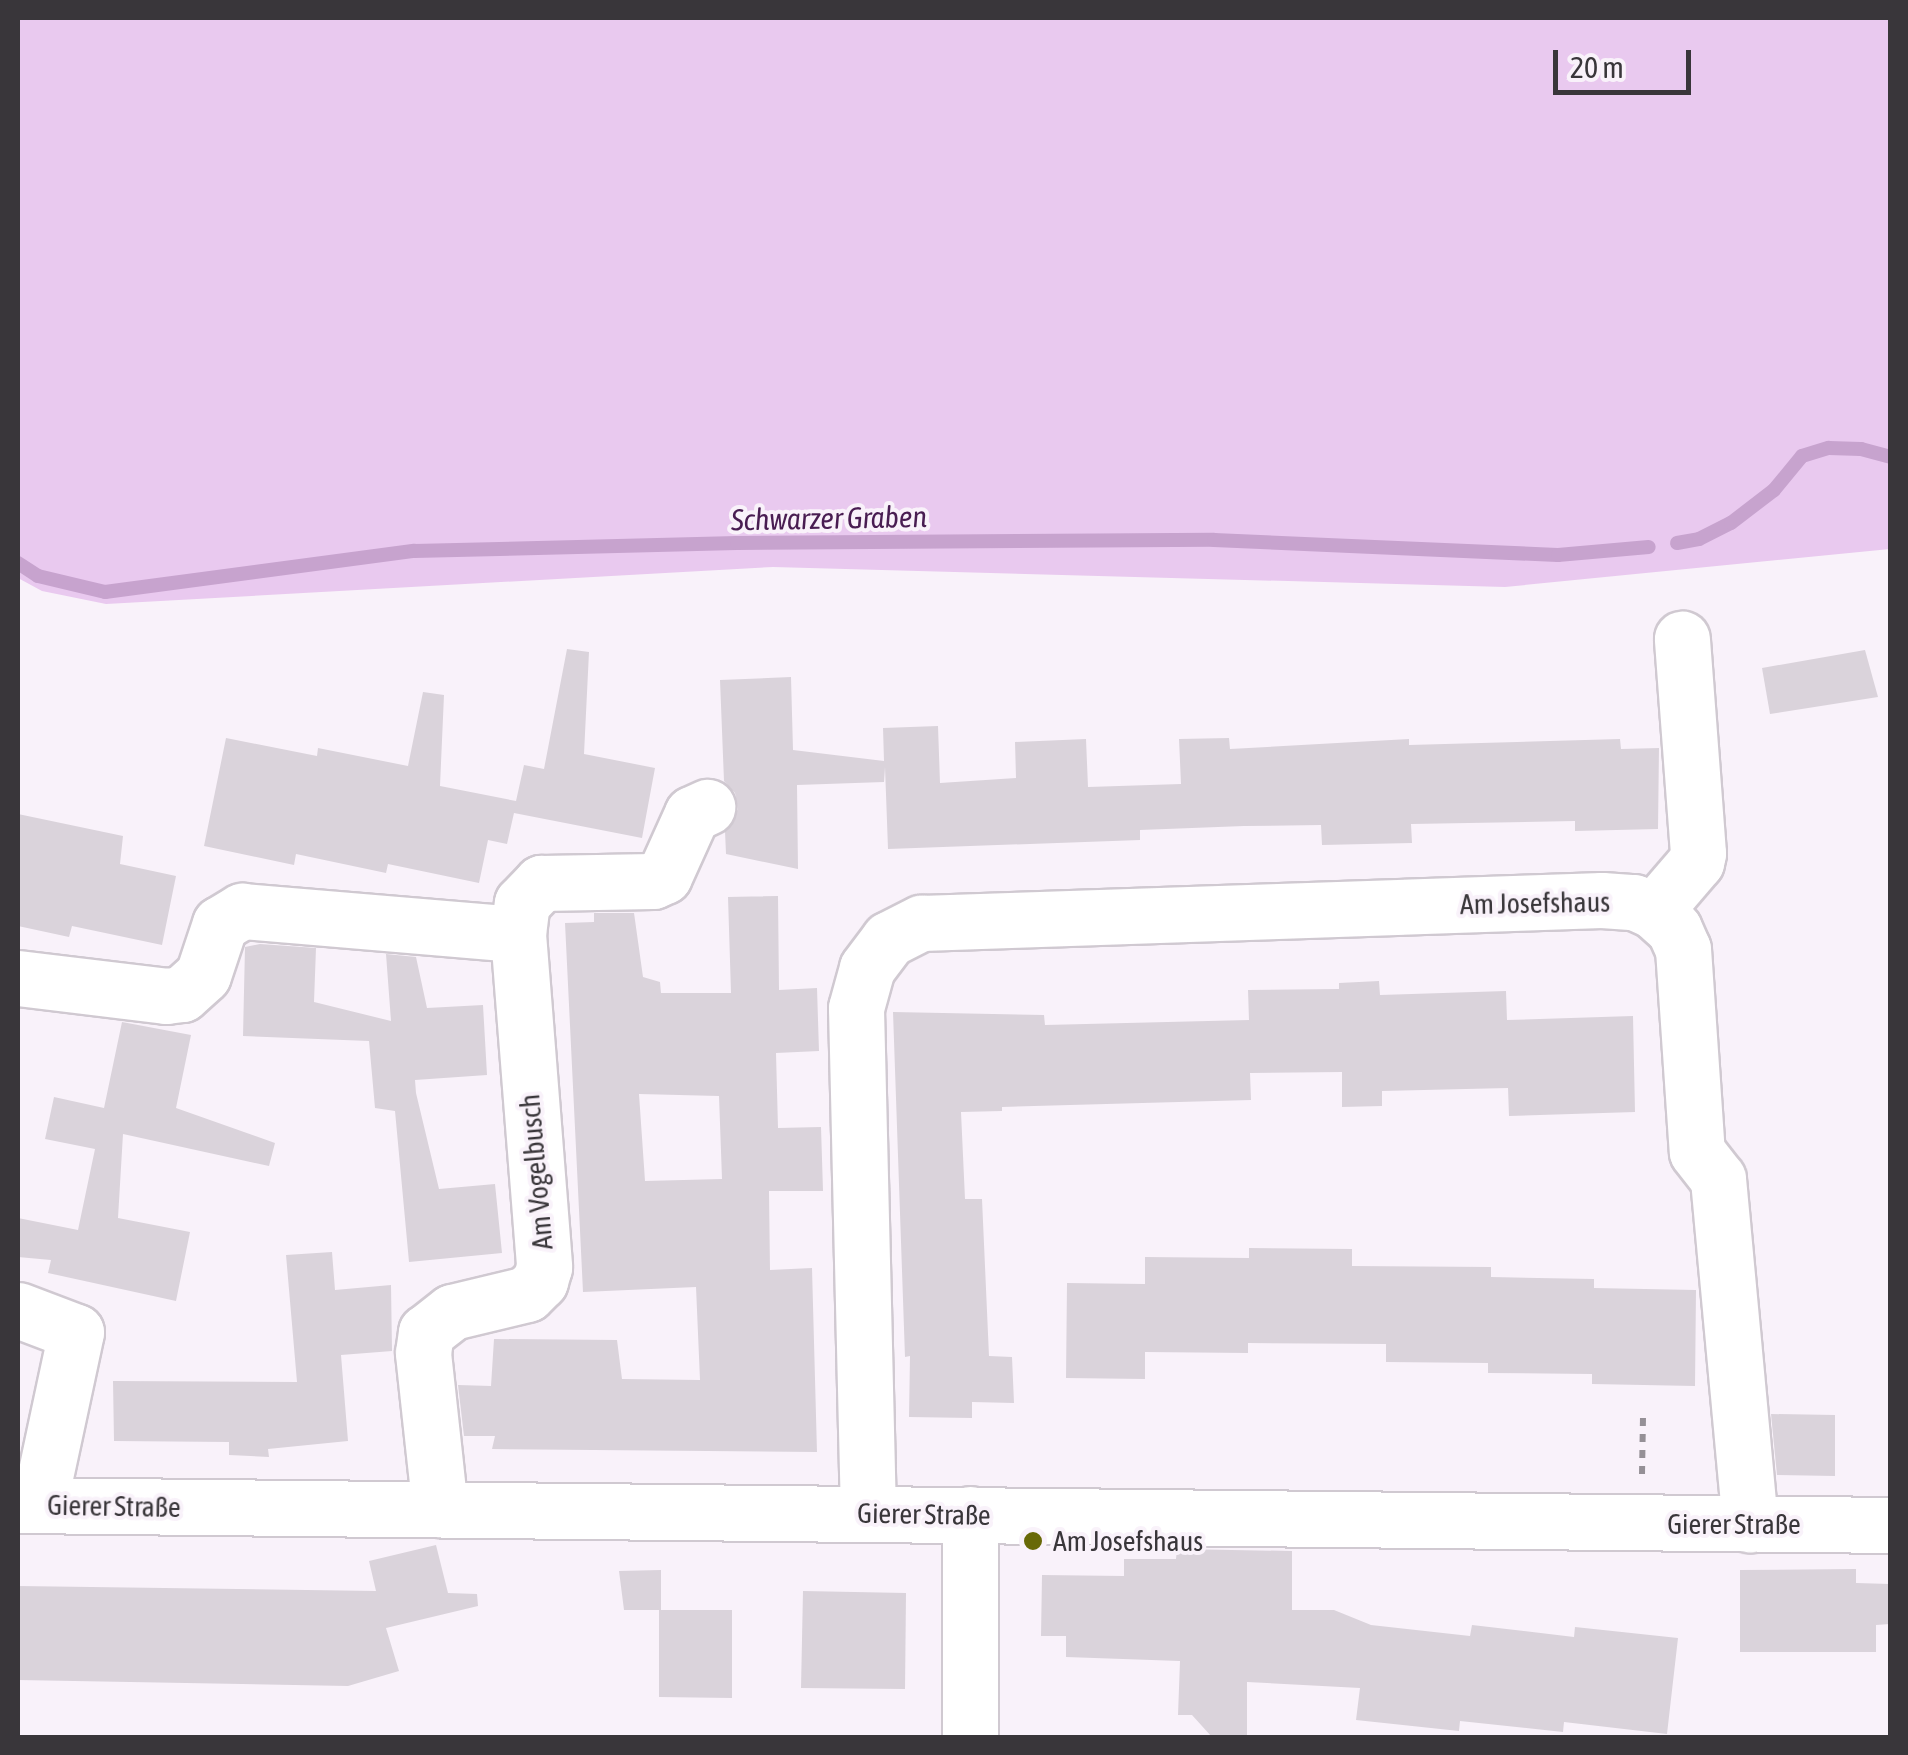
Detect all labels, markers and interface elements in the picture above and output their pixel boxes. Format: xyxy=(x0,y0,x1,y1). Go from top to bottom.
scale bar xyxy=(1558,30,1696,92)
text: 20 m xyxy=(1570,50,1624,84)
water label: Schwarzer Graben xyxy=(731,498,927,538)
street label: Am Josefshaus xyxy=(1460,885,1610,921)
street label: Am Vogelbusch xyxy=(512,1093,560,1251)
street label: Gierer Straße xyxy=(47,1488,181,1524)
street label: Gierer Straße xyxy=(857,1496,991,1532)
street label: Gierer Straße xyxy=(1667,1507,1801,1541)
place label: Am Josefshaus xyxy=(1053,1524,1203,1558)
marker: Am Josefshaus xyxy=(1022,1530,1044,1552)

